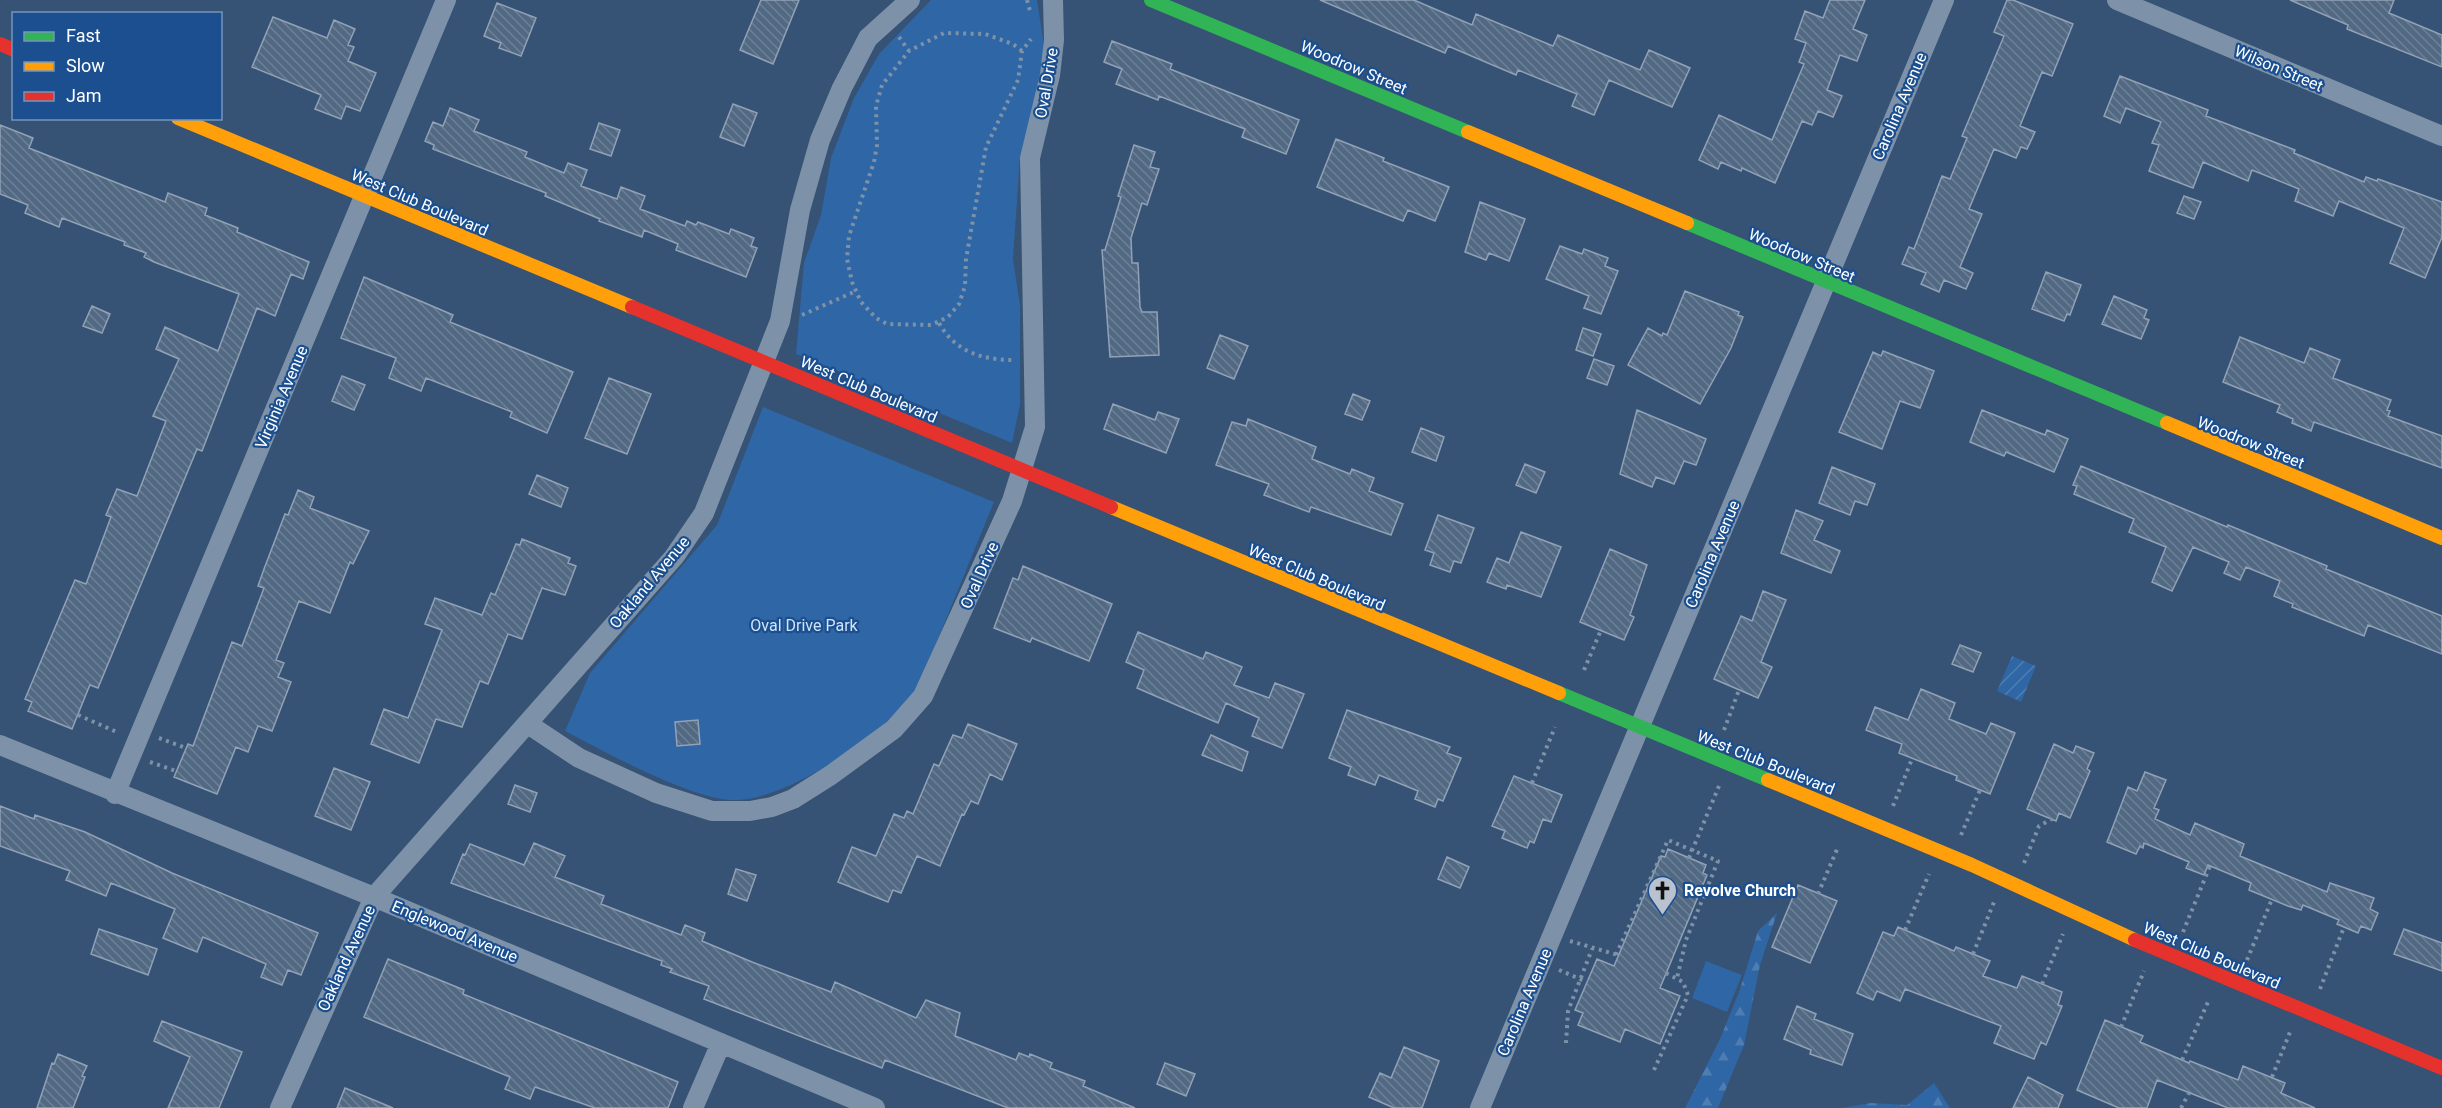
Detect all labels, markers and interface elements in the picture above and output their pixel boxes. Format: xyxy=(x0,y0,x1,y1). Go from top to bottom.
legend xyxy=(12,12,222,120)
text: Fast xyxy=(66,25,101,46)
street label: Woodrow Street xyxy=(1298,36,1410,98)
street label: Wilson Street xyxy=(2232,41,2326,96)
street label: Oval Drive xyxy=(1031,46,1062,120)
street label: Carolina Avenue xyxy=(1868,49,1931,163)
text: Slow xyxy=(66,55,105,76)
text: Jam xyxy=(66,85,102,106)
street label: West Club Boulevard xyxy=(349,165,491,240)
street label: Woodrow Street xyxy=(1746,224,1858,286)
street label: Virginia Avenue xyxy=(251,343,312,452)
street label: West Club Boulevard xyxy=(798,352,940,427)
street label: Woodrow Street xyxy=(2194,412,2307,473)
street label: Carolina Avenue xyxy=(1681,497,1744,611)
street label: Oakland Avenue xyxy=(605,532,693,632)
street label: Oval Drive xyxy=(956,539,1003,612)
street label: West Club Boulevard xyxy=(1246,540,1388,615)
park label: Oval Drive Park xyxy=(750,616,859,635)
street label: West Club Boulevard xyxy=(1694,726,1837,799)
church icon: Revolve Church xyxy=(1647,874,1679,916)
place label: Revolve Church xyxy=(1684,881,1796,900)
street label: Englewood Avenue xyxy=(389,896,521,967)
street label: Oakland Avenue xyxy=(314,902,379,1014)
street label: West Club Boulevard xyxy=(2141,918,2283,993)
street label: Carolina Avenue xyxy=(1493,945,1556,1059)

